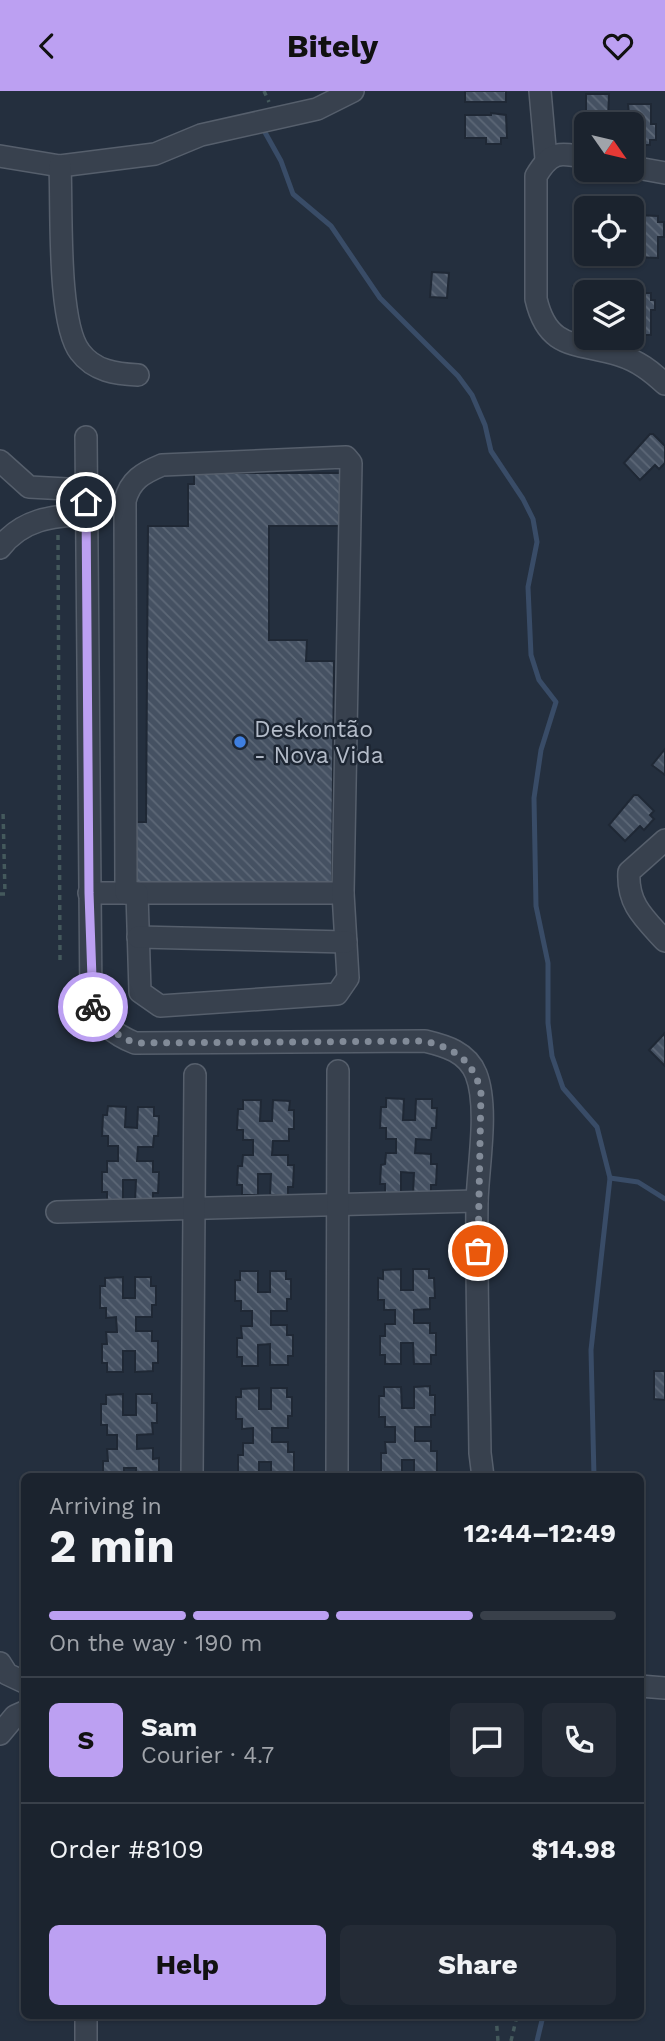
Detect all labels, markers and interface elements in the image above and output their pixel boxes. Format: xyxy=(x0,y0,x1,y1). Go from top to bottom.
icon: back xyxy=(28,27,66,65)
text: Bitely xyxy=(287,27,378,65)
icon: heart xyxy=(599,27,637,65)
north arrow xyxy=(574,112,644,182)
map controls xyxy=(574,112,644,350)
button: locate xyxy=(574,196,644,266)
button: layers xyxy=(574,280,644,350)
pin xyxy=(56,472,116,532)
icon: home xyxy=(67,483,105,521)
place label: Deskontão - Nova Vida xyxy=(254,716,384,769)
marker: Deskontão - Nova Vida xyxy=(232,734,248,750)
courier xyxy=(58,972,128,1042)
icon: bike xyxy=(74,988,112,1026)
pin xyxy=(448,1221,508,1281)
icon: bag xyxy=(459,1232,497,1270)
text: Arriving in xyxy=(49,1493,162,1520)
text: 12:44–12:49 xyxy=(464,1518,616,1548)
text: 2 min xyxy=(49,1519,175,1573)
text: On the way · 190 m xyxy=(49,1630,262,1657)
button: chat xyxy=(450,1703,524,1777)
button: phone xyxy=(542,1703,616,1777)
text: Sam xyxy=(141,1712,197,1742)
text: S xyxy=(78,1725,94,1755)
text: Courier · 4.7 xyxy=(141,1742,274,1769)
text: Order #8109 xyxy=(49,1834,204,1864)
text: $14.98 xyxy=(532,1834,616,1864)
button: Help xyxy=(49,1925,326,2005)
button: Share xyxy=(340,1925,616,2005)

